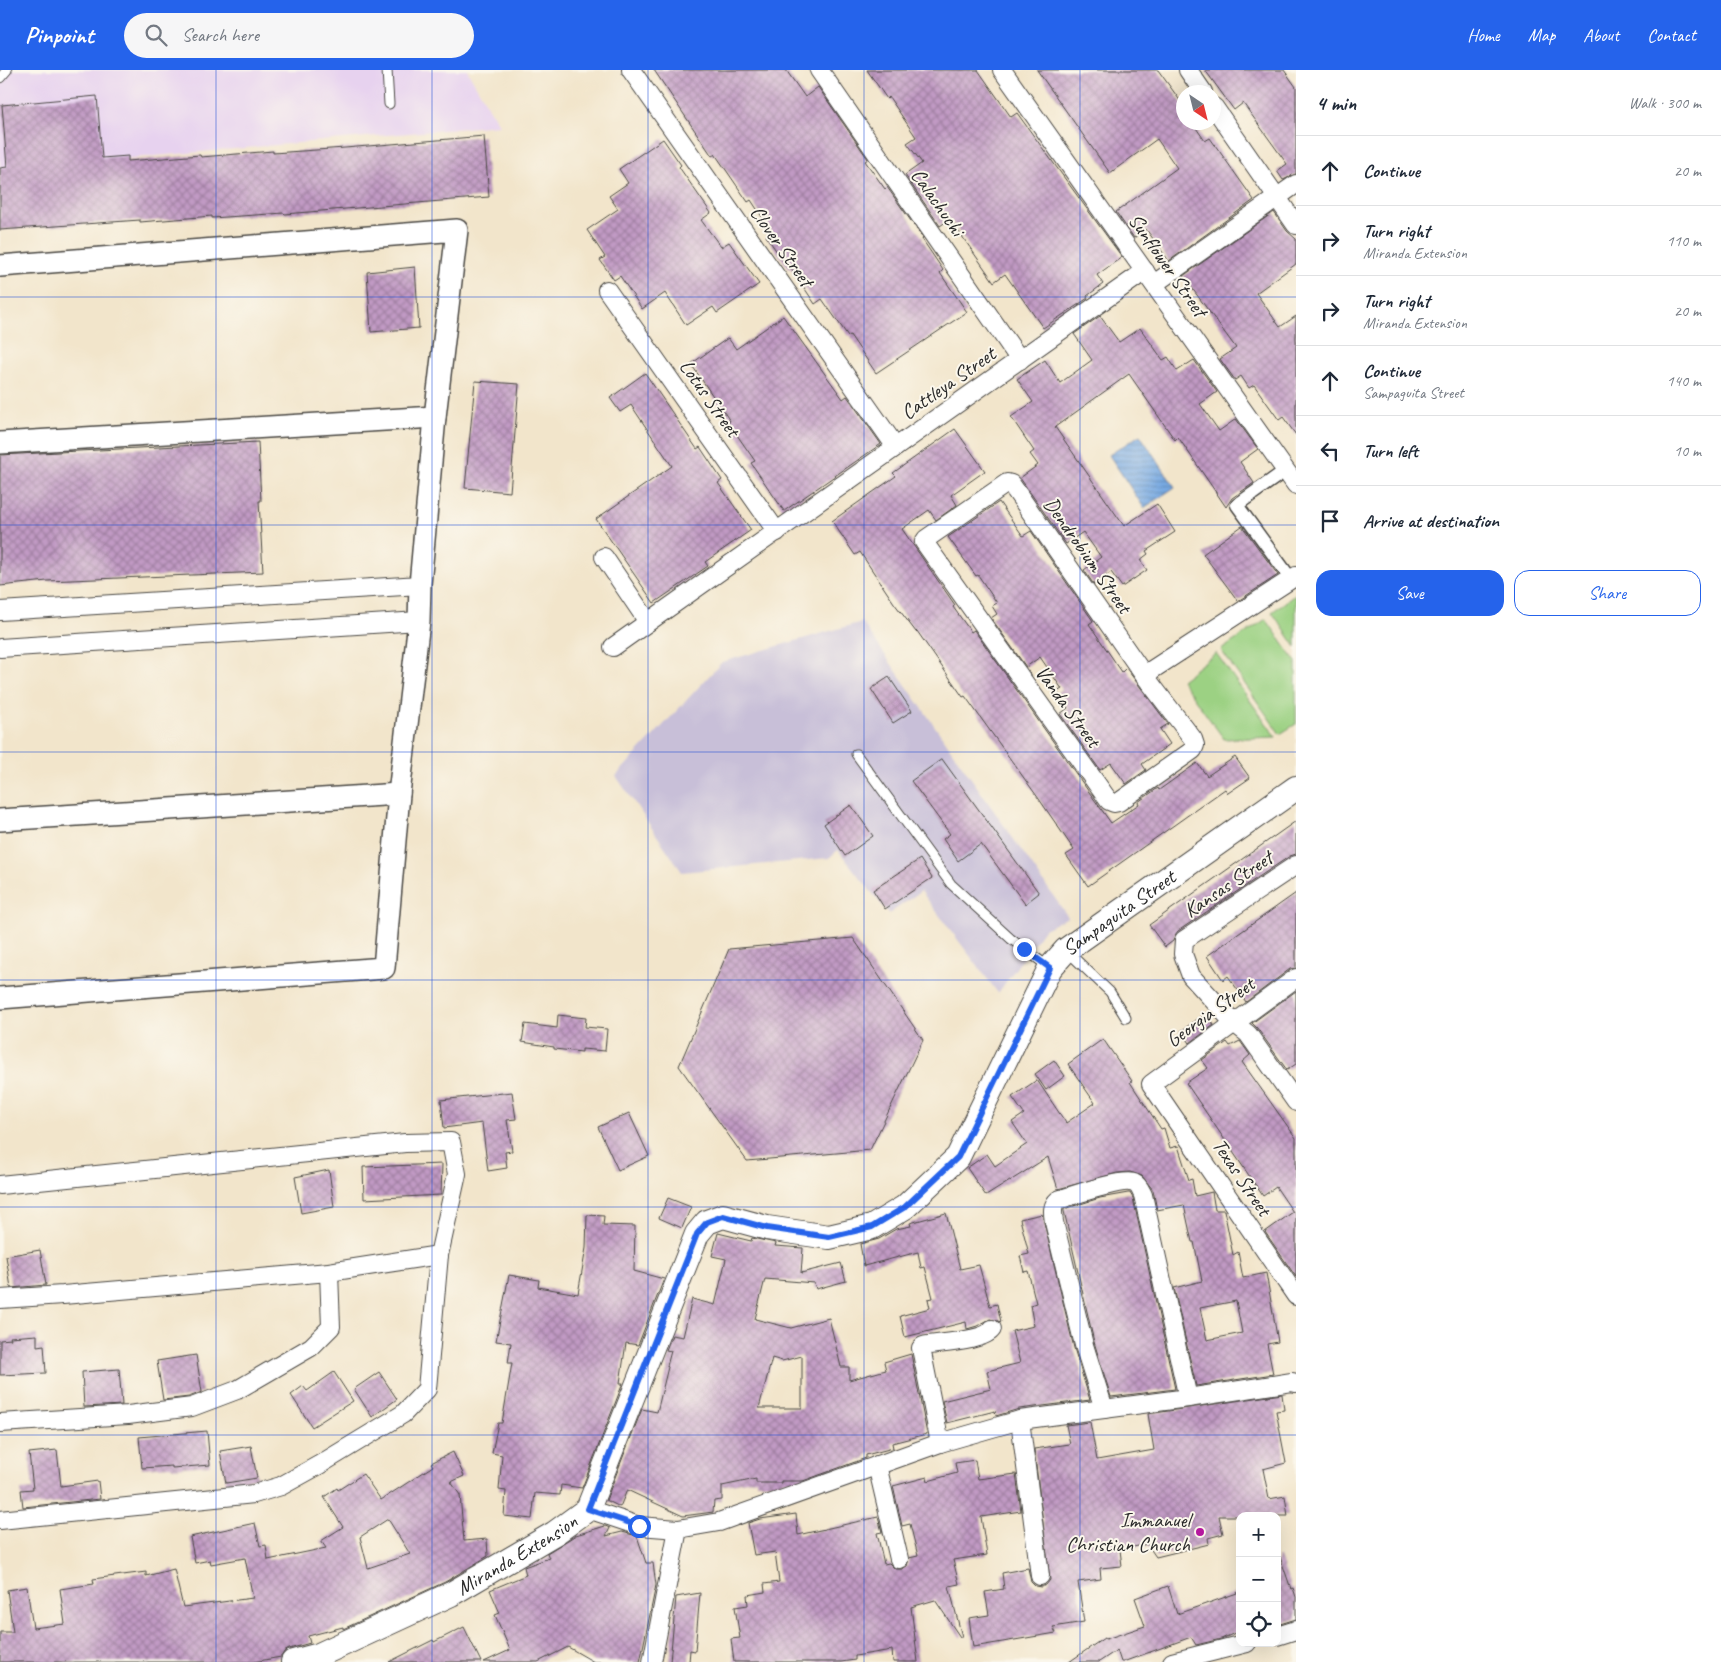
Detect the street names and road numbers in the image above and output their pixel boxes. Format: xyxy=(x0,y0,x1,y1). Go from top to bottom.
street label: Calachuchi xyxy=(905,163,972,243)
street label: Clover Street xyxy=(745,200,821,294)
street label: Sunflower Street xyxy=(1123,208,1215,324)
street label: Cattleya Street xyxy=(896,340,1002,425)
street label: Lotus Street xyxy=(674,354,747,443)
street label: Dendrobium Street xyxy=(1038,492,1139,620)
street label: Vanda Street xyxy=(1030,660,1108,754)
street label: Kansas Street xyxy=(1179,843,1280,923)
street label: Sampaguita Street xyxy=(1057,863,1182,962)
street label: Georgia Street xyxy=(1161,970,1261,1053)
street label: Texas Street xyxy=(1207,1133,1278,1222)
street label: Miranda Extension xyxy=(452,1508,583,1601)

